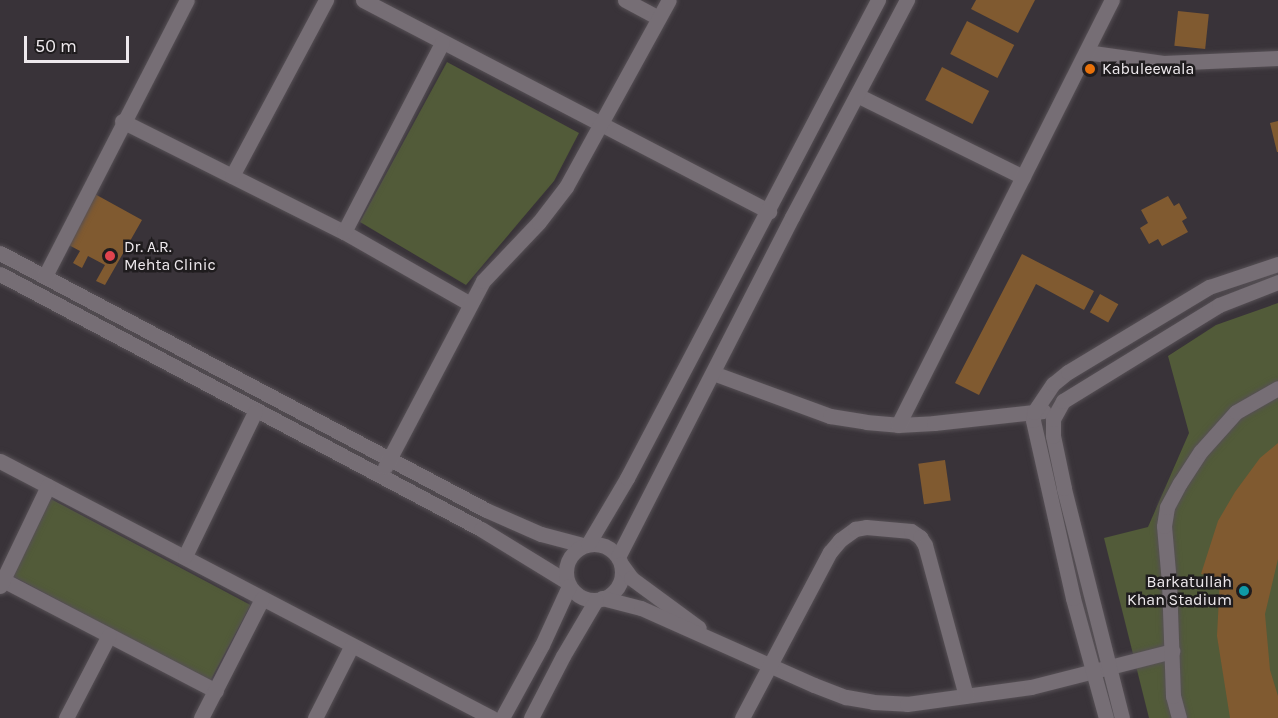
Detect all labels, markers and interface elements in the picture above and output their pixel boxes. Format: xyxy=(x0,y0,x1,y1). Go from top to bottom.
scale bar xyxy=(27,24,132,62)
text: 50 m xyxy=(35,35,77,57)
place label: Kabuleewala xyxy=(1102,59,1194,79)
marker: Kabuleewala xyxy=(1083,62,1097,76)
place label: Dr. A.R. Mehta Clinic xyxy=(124,237,216,275)
marker: Dr. A.R. Mehta Clinic xyxy=(101,247,119,265)
place label: Barkatullah Khan Stadium xyxy=(1127,572,1232,610)
marker: Barkatullah Khan Stadium xyxy=(1237,584,1251,598)

